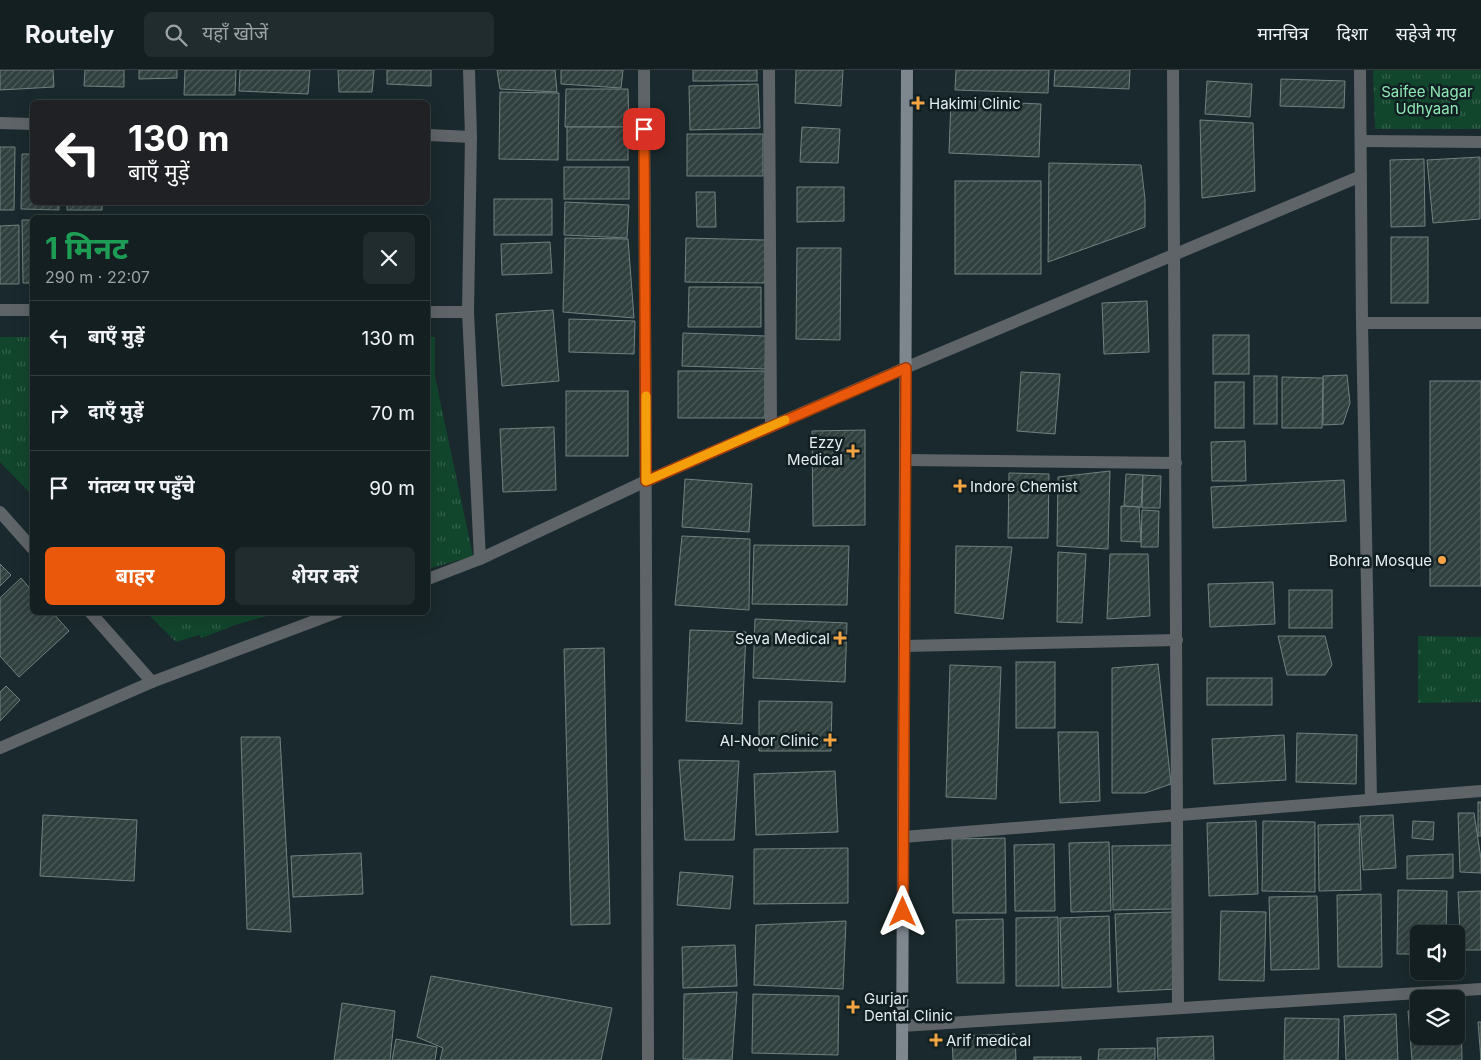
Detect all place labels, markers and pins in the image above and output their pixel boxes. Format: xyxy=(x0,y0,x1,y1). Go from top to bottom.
place label: Hakimi Clinic xyxy=(929,94,1021,113)
marker: Hakimi Clinic xyxy=(911,96,925,110)
pin xyxy=(623,108,665,150)
place label: Ezzy Medical xyxy=(787,433,844,469)
marker: Ezzy Medical xyxy=(847,445,859,457)
place label: Indore Chemist xyxy=(970,477,1078,496)
marker: Indore Chemist xyxy=(954,480,966,492)
place label: Bohra Mosque xyxy=(1329,551,1432,570)
marker: Bohra Mosque xyxy=(1436,554,1448,566)
place label: Seva Medical xyxy=(735,629,830,648)
marker: Seva Medical xyxy=(834,632,846,644)
place label: Al-Noor Clinic xyxy=(720,731,819,750)
marker: Al-Noor Clinic xyxy=(823,733,837,747)
place label: Gurjar Dental Clinic xyxy=(864,989,953,1025)
marker: Gurjar Dental Clinic xyxy=(846,1000,860,1014)
place label: Arif medical xyxy=(946,1031,1031,1050)
marker: Arif medical xyxy=(930,1034,942,1046)

